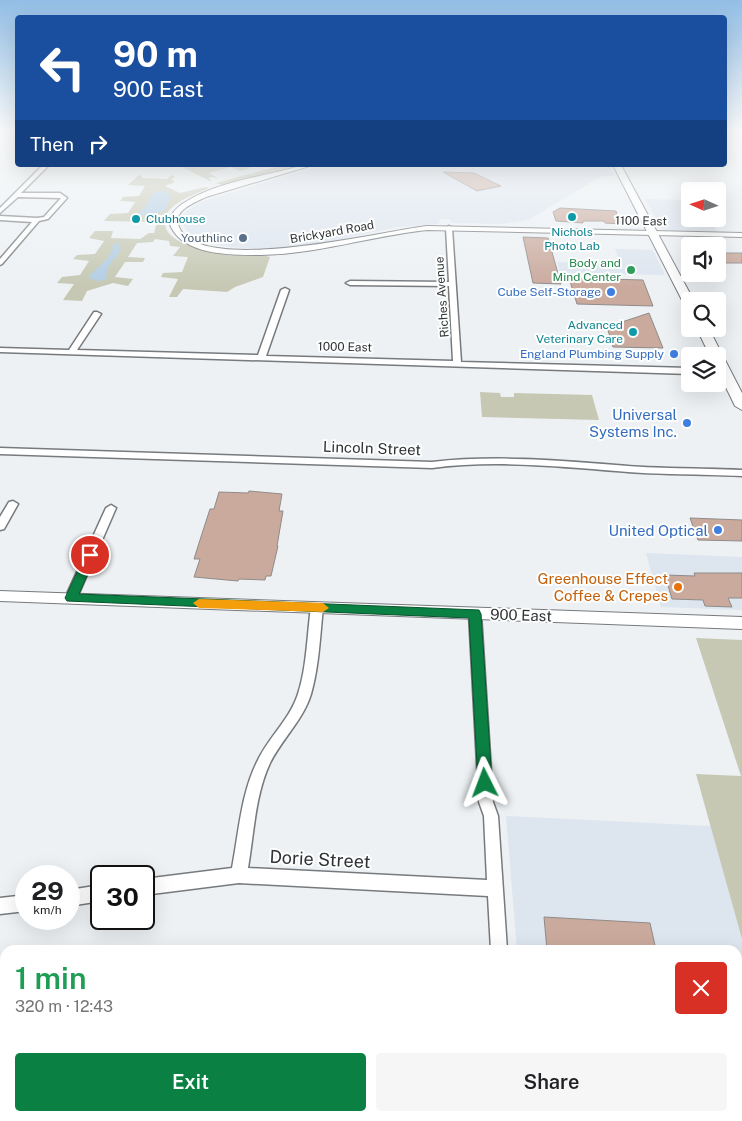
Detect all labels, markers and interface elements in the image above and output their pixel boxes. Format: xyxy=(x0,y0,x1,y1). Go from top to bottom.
text: 90 m xyxy=(113,34,198,75)
icon: left xyxy=(30,35,95,100)
text: 900 East xyxy=(113,76,204,102)
icon: right xyxy=(84,130,112,158)
text: Then xyxy=(30,133,74,155)
north arrow xyxy=(681,182,726,228)
map controls xyxy=(681,182,726,392)
marker: Nichols Photo Lab xyxy=(566,211,578,223)
place label: Clubhouse xyxy=(146,212,206,226)
marker: Clubhouse xyxy=(130,213,142,225)
street label: 1100 East xyxy=(615,214,667,228)
street label: Brickyard Road xyxy=(289,218,375,246)
place label: Nichols Photo Lab xyxy=(544,225,600,253)
place label: Youthlinc xyxy=(181,231,233,245)
marker: Youthlinc xyxy=(237,232,249,244)
button: sound xyxy=(681,237,726,282)
street label: Riches Avenue xyxy=(432,256,452,338)
place label: Body and Mind Center xyxy=(553,256,621,284)
marker: Body and Mind Center xyxy=(625,264,637,276)
place label: Cube Self-Storage xyxy=(498,285,601,299)
marker: Cube Self-Storage xyxy=(605,286,617,298)
button: search xyxy=(681,292,726,337)
place label: Advanced Veterinary Care xyxy=(536,318,623,346)
marker: Advanced Veterinary Care xyxy=(627,326,639,338)
street label: 1000 East xyxy=(318,340,373,354)
place label: England Plumbing Supply xyxy=(520,347,665,361)
button: layers xyxy=(681,347,726,392)
marker: England Plumbing Supply xyxy=(668,348,680,360)
place label: Universal Systems Inc. xyxy=(589,406,677,440)
marker: Universal Systems Inc. xyxy=(681,417,693,429)
street label: Lincoln Street xyxy=(323,438,422,458)
place label: United Optical xyxy=(608,522,708,539)
marker: United Optical xyxy=(712,524,724,536)
pin xyxy=(69,534,111,576)
icon: arrive xyxy=(76,541,104,569)
place label: Greenhouse Effect Coffee & Crepes xyxy=(537,570,668,604)
marker: Greenhouse Effect Coffee & Crepes xyxy=(672,581,684,593)
street label: 900 East xyxy=(490,605,552,625)
position arrow xyxy=(458,756,510,808)
street label: Dorie Street xyxy=(269,846,371,872)
speed limit sign: 30 xyxy=(90,865,155,930)
text: 29 xyxy=(31,876,64,906)
text: km/h xyxy=(33,903,62,917)
text: 1 min xyxy=(15,960,86,996)
button: close xyxy=(675,962,727,1014)
text: 320 m · 12:43 xyxy=(15,997,113,1016)
button: Exit xyxy=(15,1053,366,1111)
button: Share xyxy=(376,1053,727,1111)

